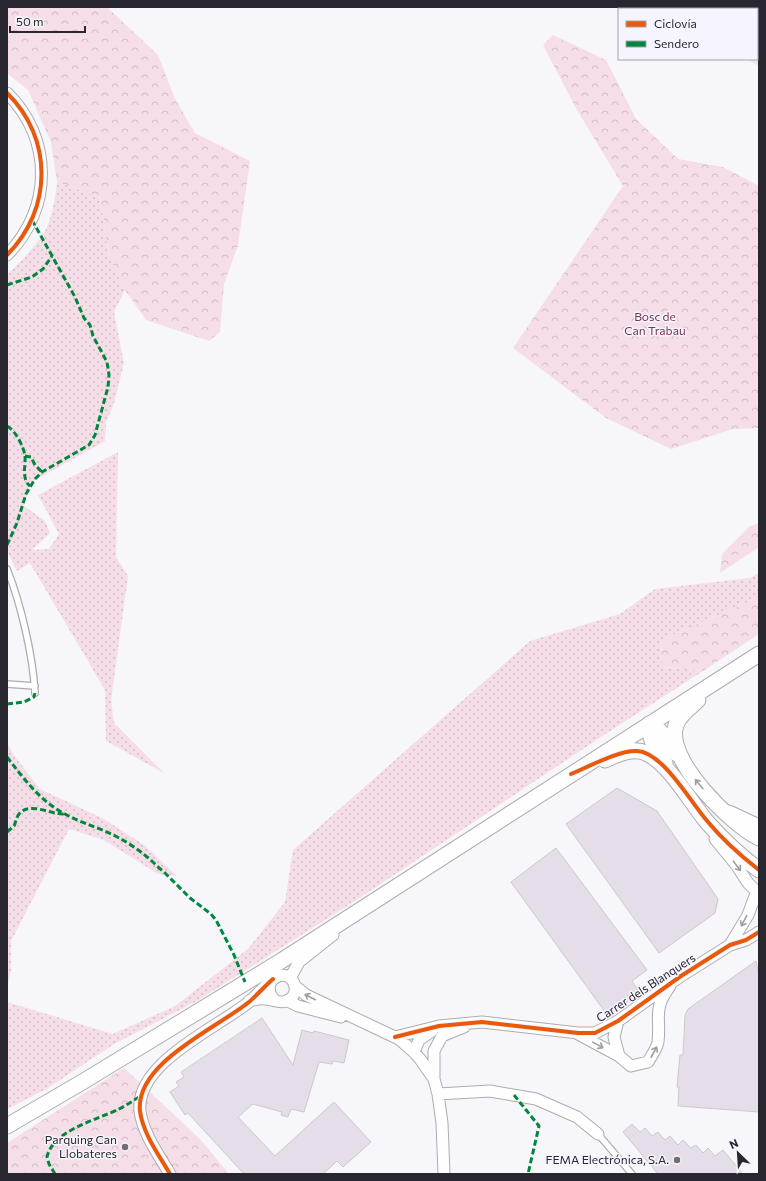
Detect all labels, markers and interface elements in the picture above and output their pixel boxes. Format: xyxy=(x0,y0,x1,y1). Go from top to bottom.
scale bar xyxy=(10,8,85,34)
legend xyxy=(618,8,758,60)
text: 50 m xyxy=(16,14,44,28)
text: Ciclovía xyxy=(654,16,697,30)
text: Sendero xyxy=(654,36,699,50)
park label: Bosc de Can Trabau xyxy=(624,309,686,337)
one-way arrow xyxy=(694,779,704,789)
one-way arrow xyxy=(733,861,741,872)
one-way arrow xyxy=(740,915,748,927)
street label: Carrer dels Blanquers xyxy=(593,950,698,1024)
one-way arrow xyxy=(305,993,317,1000)
one-way arrow xyxy=(592,1042,604,1049)
one-way arrow xyxy=(650,1046,658,1058)
place label: Parquing Can Llobateres xyxy=(45,1132,117,1160)
north arrow xyxy=(718,1133,758,1173)
text: N xyxy=(727,1136,740,1151)
marker: Parquing Can Llobateres xyxy=(120,1142,130,1152)
place label: FEMA Electrónica, S.A. xyxy=(546,1152,669,1166)
marker: FEMA Electrónica, S.A. xyxy=(672,1155,682,1165)

